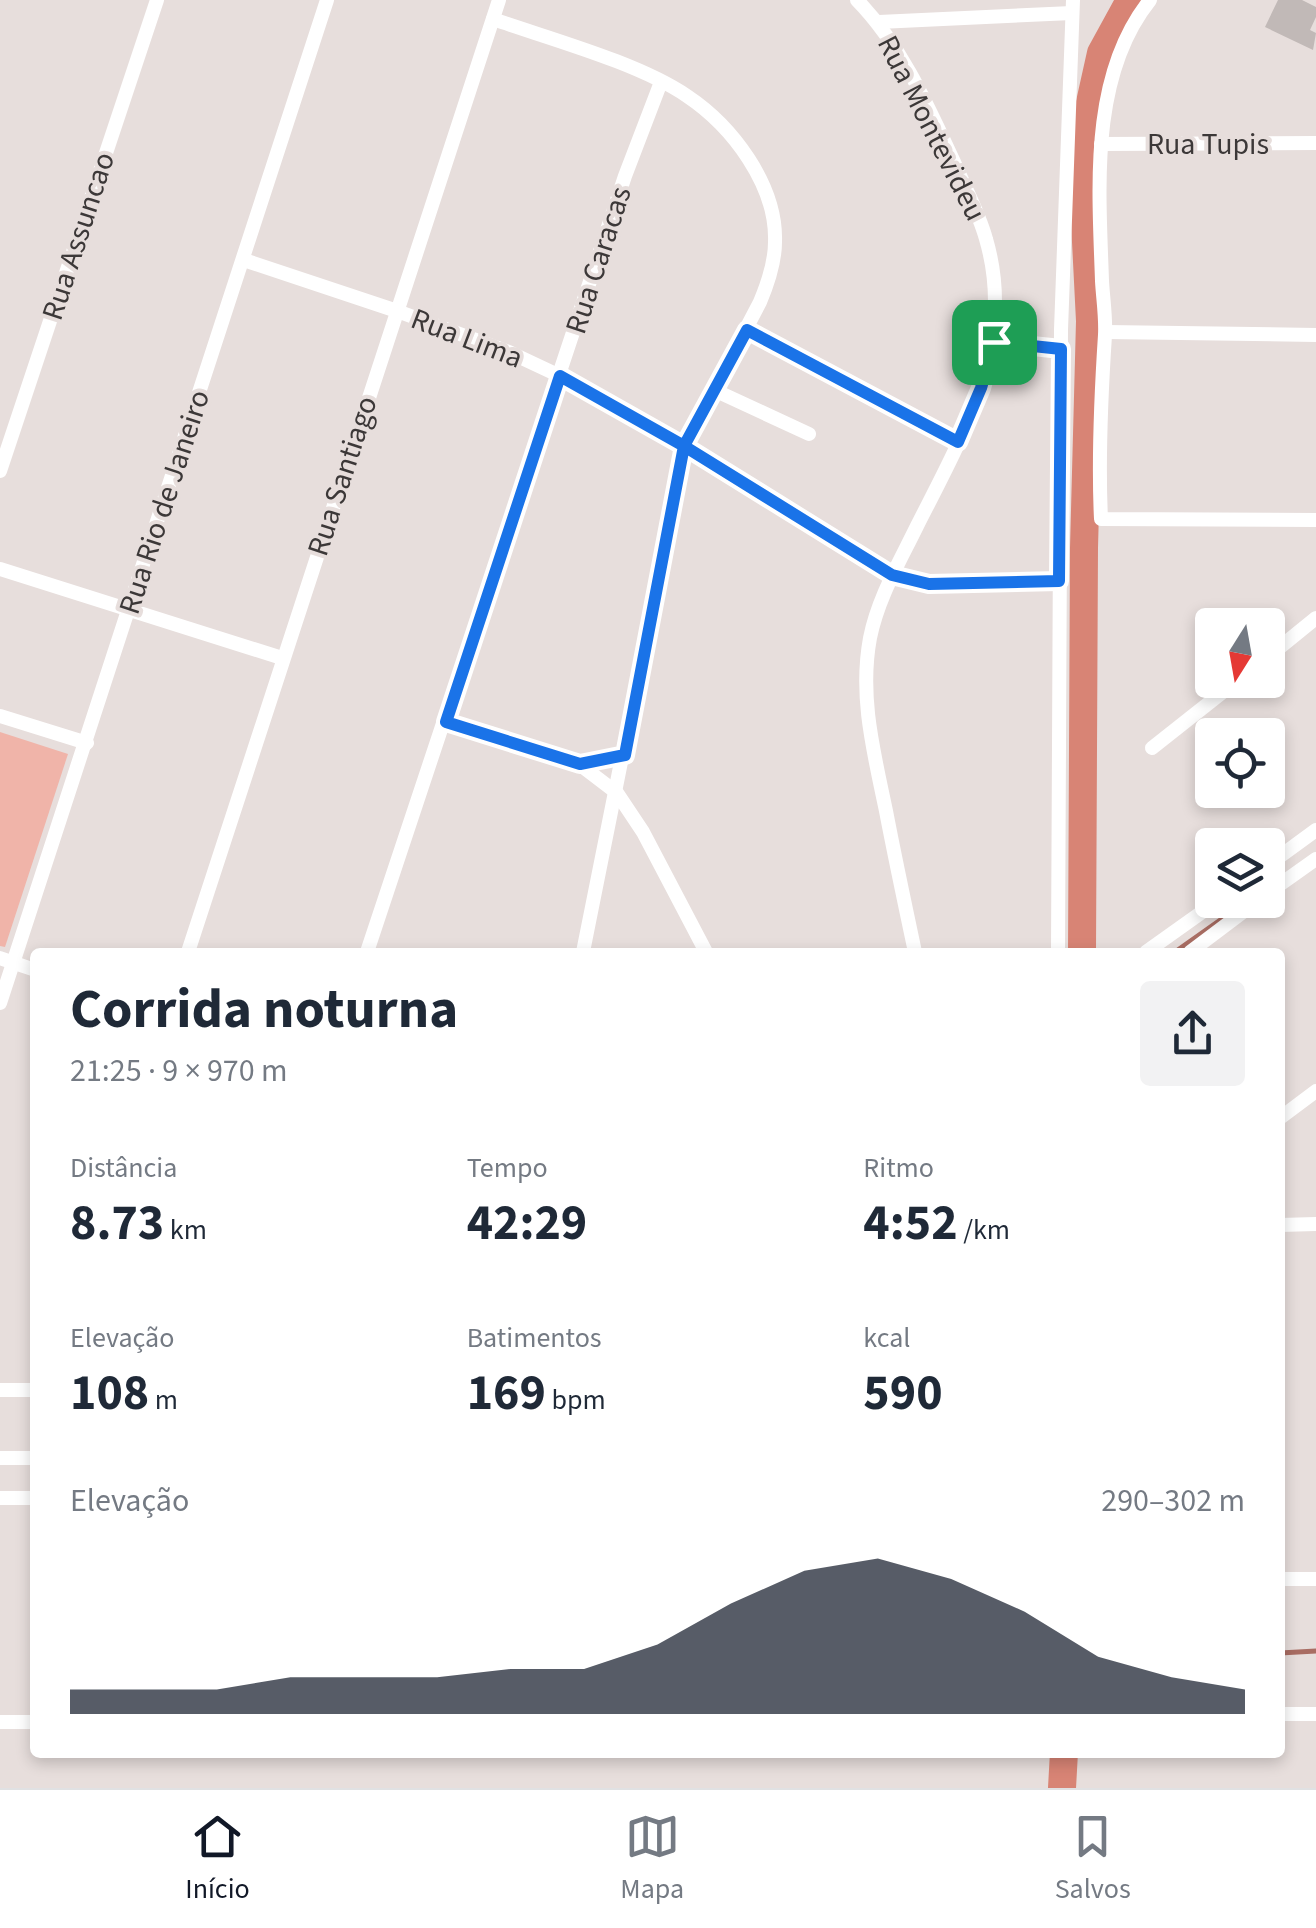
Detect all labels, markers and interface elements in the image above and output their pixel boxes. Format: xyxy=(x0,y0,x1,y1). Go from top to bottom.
street label: Rua Montevideu xyxy=(866,28,997,228)
street label: Rua Tupis xyxy=(1147,123,1269,166)
street label: Rua Assuncao xyxy=(31,147,126,326)
street label: Rua Caracas xyxy=(554,181,643,339)
street label: Rua Lima xyxy=(405,298,529,379)
pin xyxy=(952,300,1037,385)
icon: arrive xyxy=(967,315,1022,370)
street label: Rua Rio de Janeiro xyxy=(108,385,221,620)
street label: Rua Santiago xyxy=(296,391,389,562)
north arrow xyxy=(1195,608,1285,698)
map controls xyxy=(1195,608,1285,918)
button: locate xyxy=(1195,718,1285,808)
button: layers xyxy=(1195,828,1285,918)
text: Corrida noturna xyxy=(70,971,458,1049)
button: share xyxy=(1140,981,1245,1086)
text: 21:25 · 9 × 970 m xyxy=(70,1048,288,1094)
text: Distância xyxy=(70,1148,177,1188)
text: Tempo xyxy=(467,1148,548,1188)
text: Ritmo xyxy=(863,1148,934,1188)
text: 8.73 xyxy=(70,1188,164,1259)
text: 42:29 xyxy=(467,1188,587,1259)
text: 4:52 xyxy=(863,1188,958,1259)
text: km xyxy=(164,1210,207,1250)
text: /km xyxy=(958,1210,1010,1250)
text: Elevação xyxy=(70,1318,174,1358)
text: Batimentos xyxy=(467,1318,602,1358)
text: kcal xyxy=(863,1318,910,1358)
text: 108 xyxy=(70,1358,149,1429)
text: 169 xyxy=(467,1358,546,1429)
text: 590 xyxy=(863,1358,943,1429)
text: m xyxy=(149,1380,178,1420)
text: bpm xyxy=(546,1380,606,1420)
text: Elevação xyxy=(70,1478,189,1524)
text: 290–302 m xyxy=(1101,1478,1245,1524)
tab: Início xyxy=(185,1809,250,1909)
tab: Mapa xyxy=(620,1809,684,1909)
tab: Salvos xyxy=(1055,1809,1131,1909)

